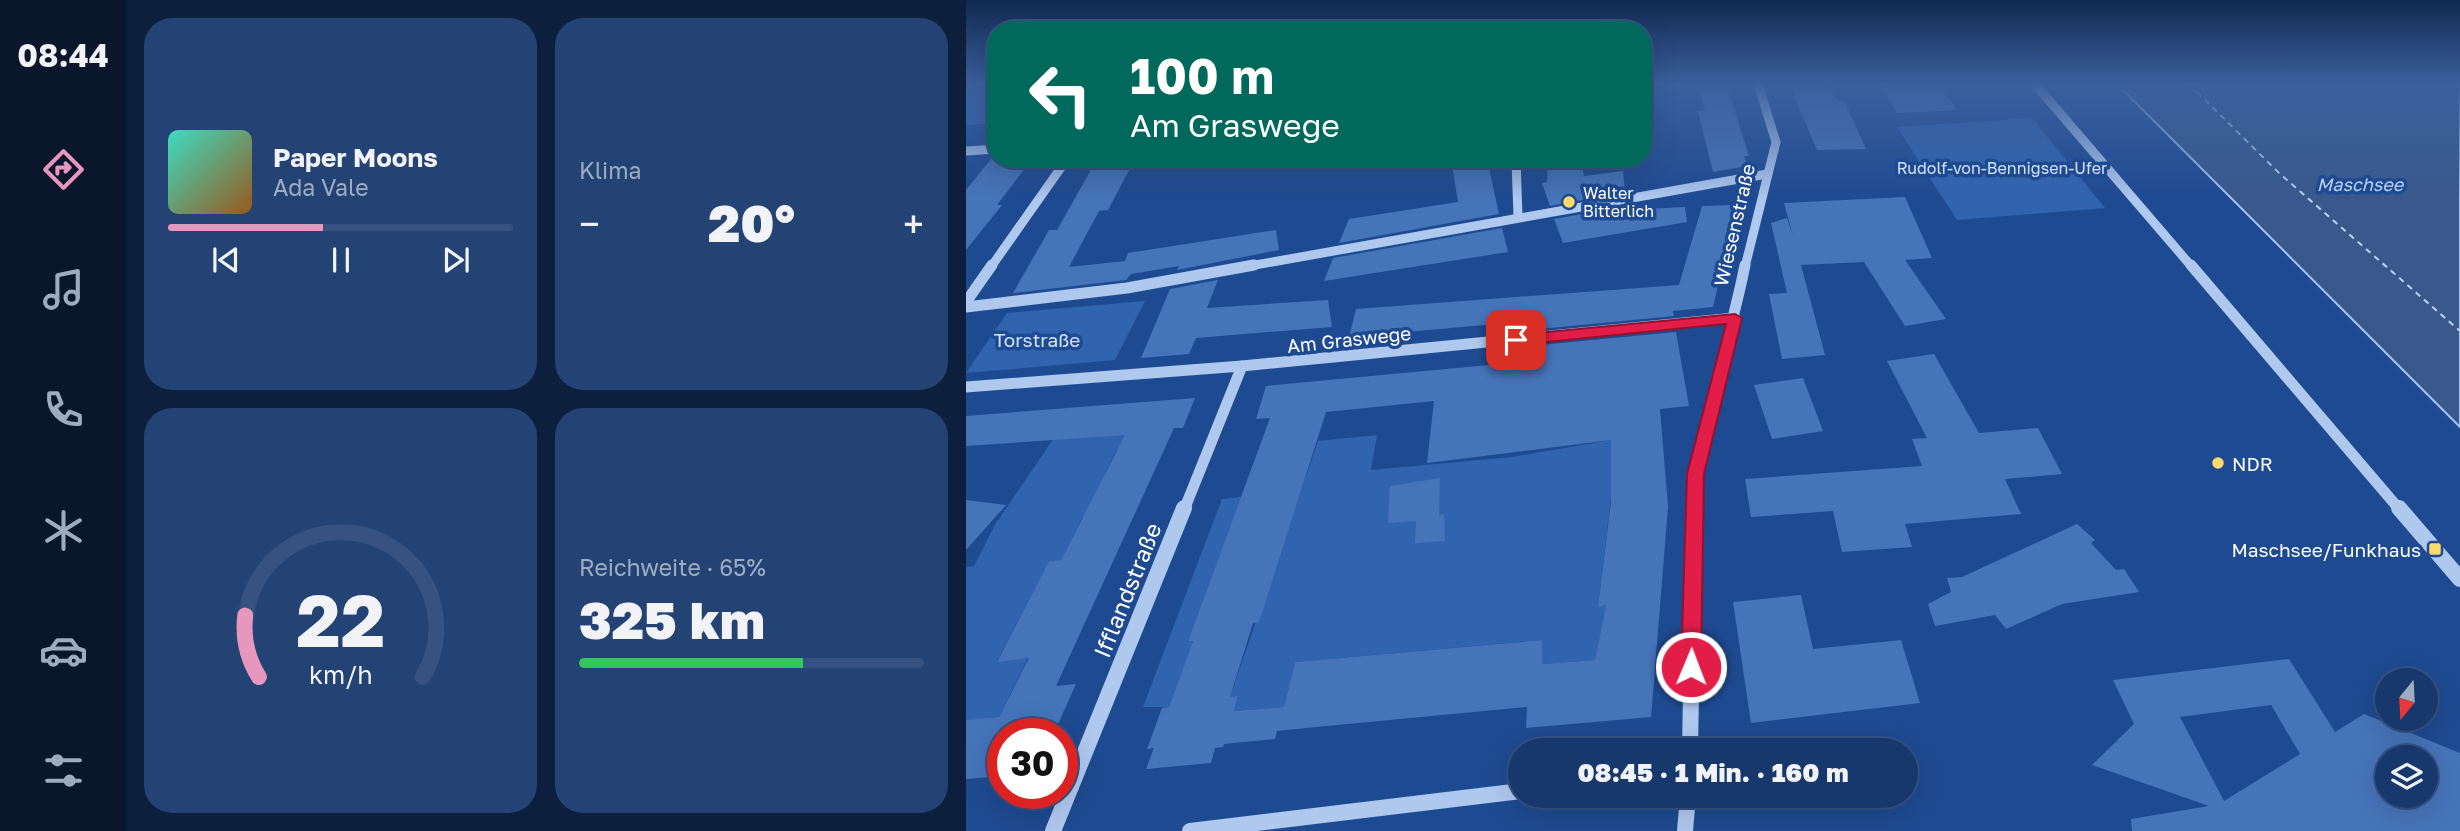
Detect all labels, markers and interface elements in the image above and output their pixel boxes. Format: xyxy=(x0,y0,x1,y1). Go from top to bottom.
text: 08:44 xyxy=(17,36,109,74)
text: 100 m xyxy=(1130,46,1274,105)
icon: left xyxy=(1015,49,1106,140)
text: Am Graswege xyxy=(1130,106,1340,144)
text: Paper Moons xyxy=(273,142,438,173)
icon: directions xyxy=(39,145,88,194)
text: Klima xyxy=(579,156,642,184)
park label: Rudolf-von-Bennigsen-Ufer xyxy=(1897,158,2107,178)
street label: Wiesenstraße xyxy=(1709,162,1759,288)
text: Ada Vale xyxy=(273,173,369,201)
water label: Maschsee xyxy=(2317,173,2405,195)
place label: Walter Bitterlich xyxy=(1583,183,1654,221)
text: 20° xyxy=(708,191,795,253)
marker: Walter Bitterlich xyxy=(1561,194,1577,210)
text: − xyxy=(579,201,600,246)
text: + xyxy=(903,201,924,246)
icon: previous xyxy=(207,241,245,279)
icon: pause xyxy=(322,241,360,279)
icon: next xyxy=(437,241,475,279)
icon: music xyxy=(39,265,88,314)
pin xyxy=(1486,310,1546,370)
street label: Am Graswege xyxy=(1286,321,1412,357)
icon: arrive xyxy=(1497,321,1535,359)
park label: Torstraße xyxy=(994,328,1080,351)
icon: phone xyxy=(39,385,88,434)
place label: NDR xyxy=(2232,452,2273,475)
marker: NDR xyxy=(2210,455,2226,471)
icon: climate xyxy=(39,506,88,555)
street label: Ifflandstraße xyxy=(1087,519,1167,661)
place label: Maschsee/Funkhaus xyxy=(2231,538,2421,561)
marker: Maschsee/Funkhaus xyxy=(2427,541,2443,557)
text: Reichweite · 65% xyxy=(579,553,766,581)
text: 22 xyxy=(296,576,385,663)
text: 325 km xyxy=(579,588,765,650)
icon: car xyxy=(39,626,88,675)
position arrow xyxy=(1654,630,1728,704)
text: km/h xyxy=(309,658,372,689)
north arrow xyxy=(2375,668,2438,732)
map controls xyxy=(2375,668,2438,808)
speed limit sign: 30 xyxy=(987,718,1078,809)
button: layers xyxy=(2375,745,2438,808)
icon: filters xyxy=(39,746,88,795)
text: 08:45 · 1 Min. · 160 m xyxy=(1577,757,1849,788)

